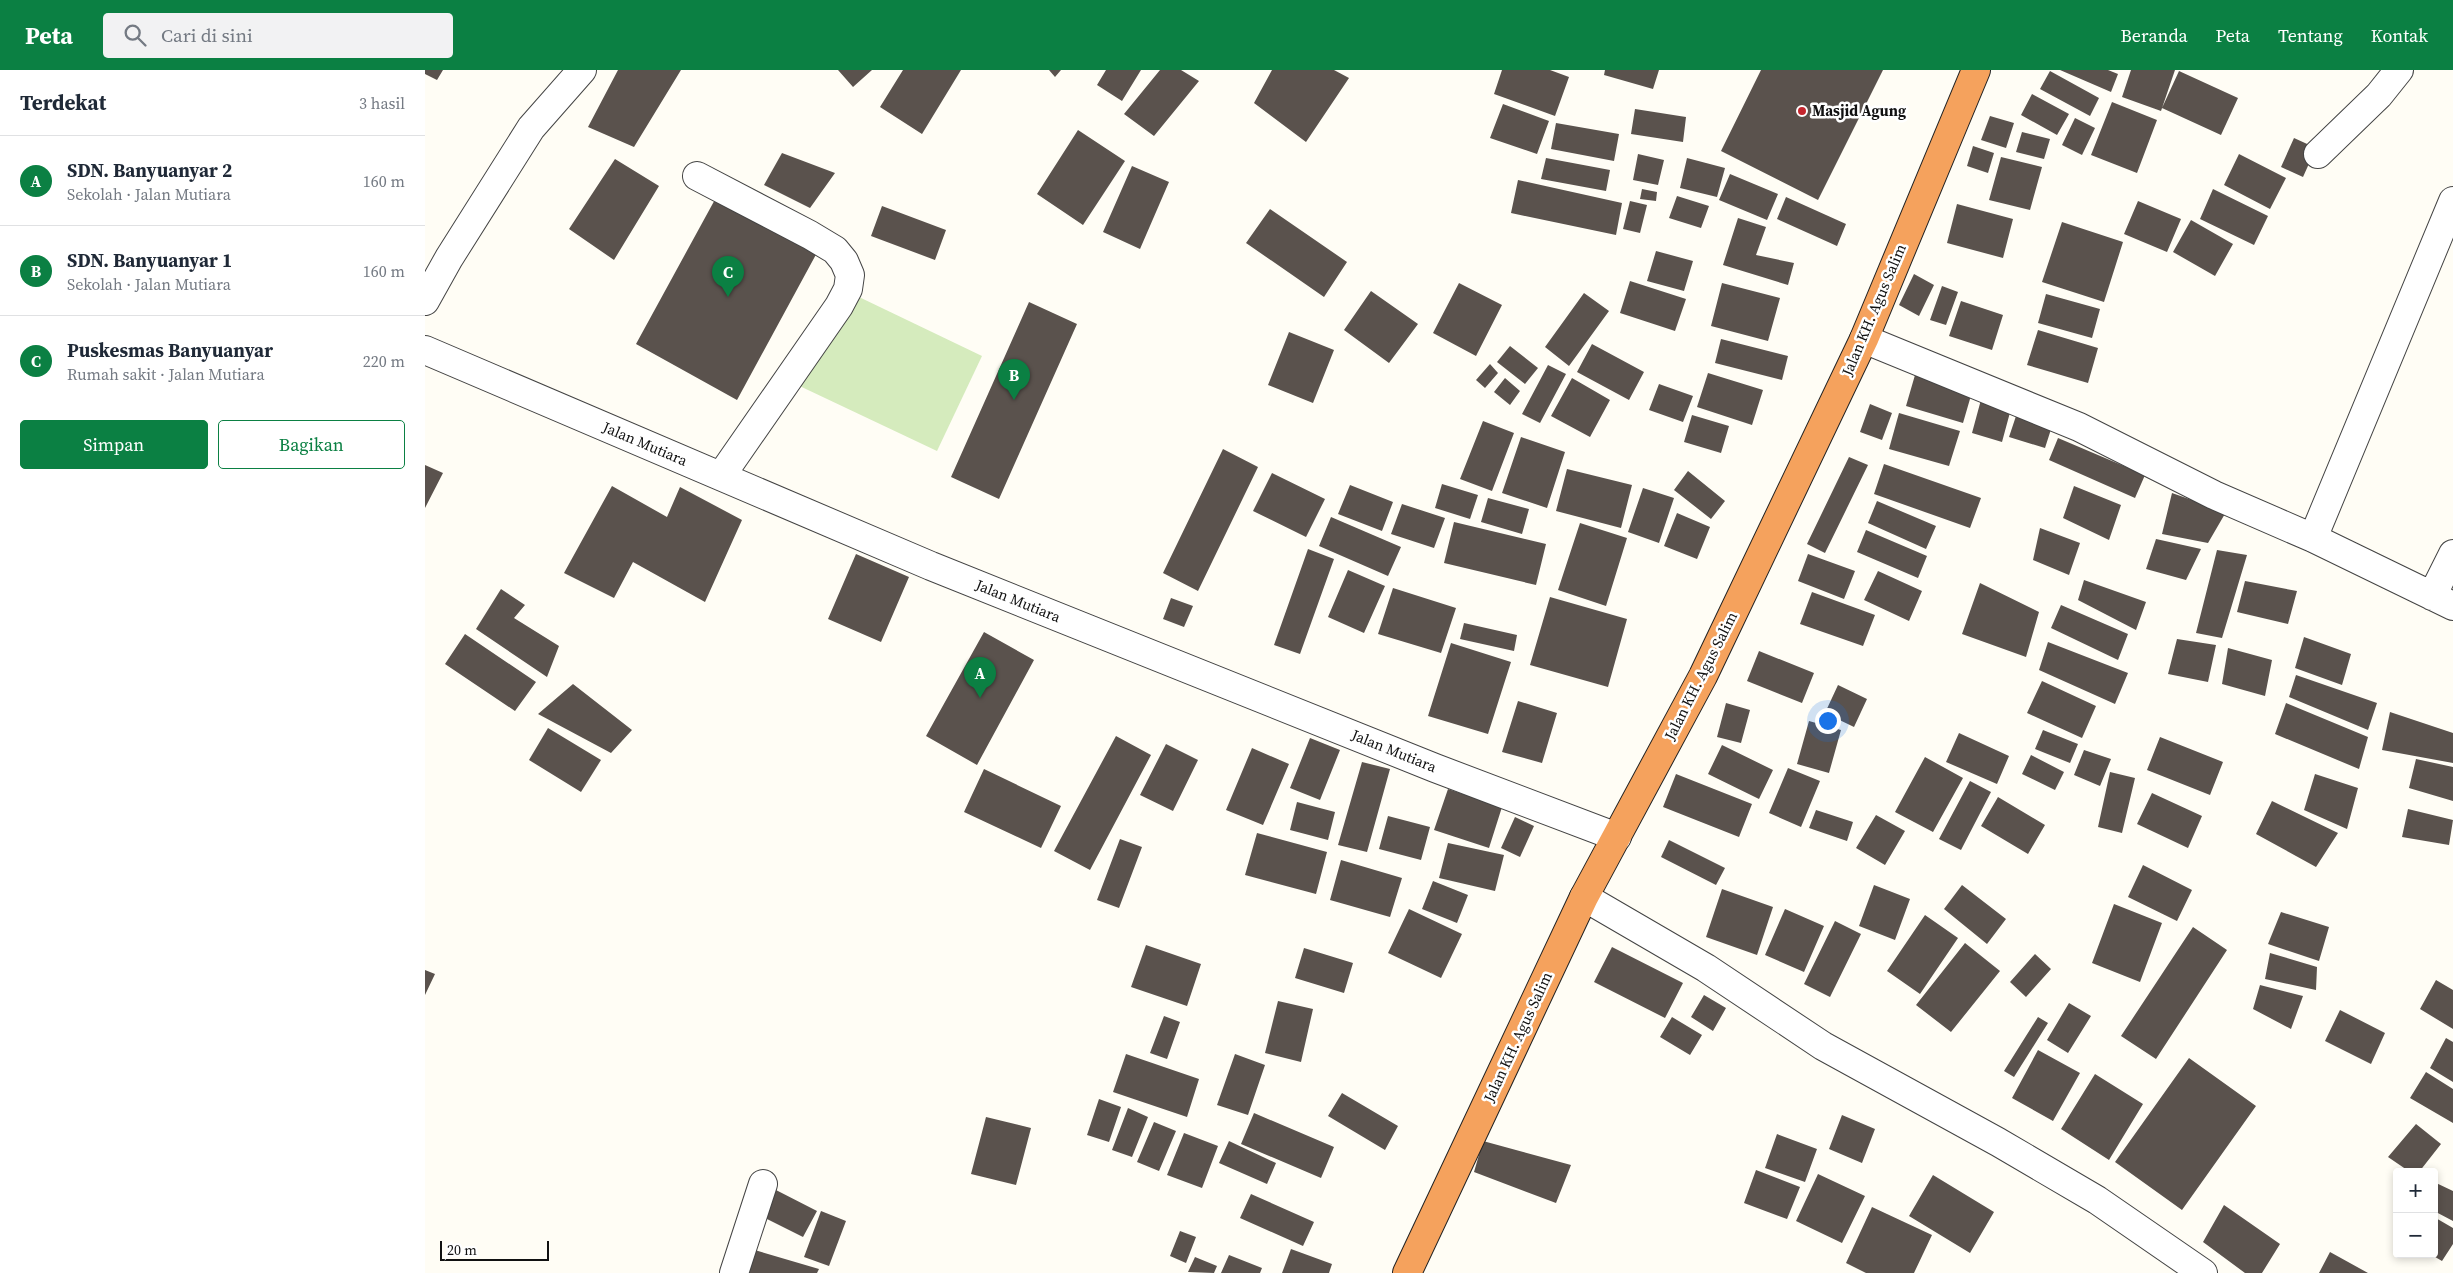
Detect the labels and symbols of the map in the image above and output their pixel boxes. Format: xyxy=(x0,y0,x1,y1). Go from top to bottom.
place label: Masjid Agung xyxy=(1812,100,1906,121)
marker: Masjid Agung xyxy=(1796,105,1808,117)
street label: Jalan KH. Agus Salim xyxy=(1836,240,1911,380)
pin: C xyxy=(712,256,744,297)
pin: B xyxy=(998,359,1030,400)
street label: Jalan Mutiara xyxy=(599,416,691,471)
street label: Jalan Mutiara xyxy=(972,574,1064,627)
street label: Jalan KH. Agus Salim xyxy=(1659,608,1742,744)
pin: A xyxy=(964,657,996,698)
your location xyxy=(1815,708,1841,734)
street label: Jalan Mutiara xyxy=(1348,724,1440,777)
street label: Jalan KH. Agus Salim xyxy=(1478,968,1557,1106)
scale bar xyxy=(440,1238,549,1261)

